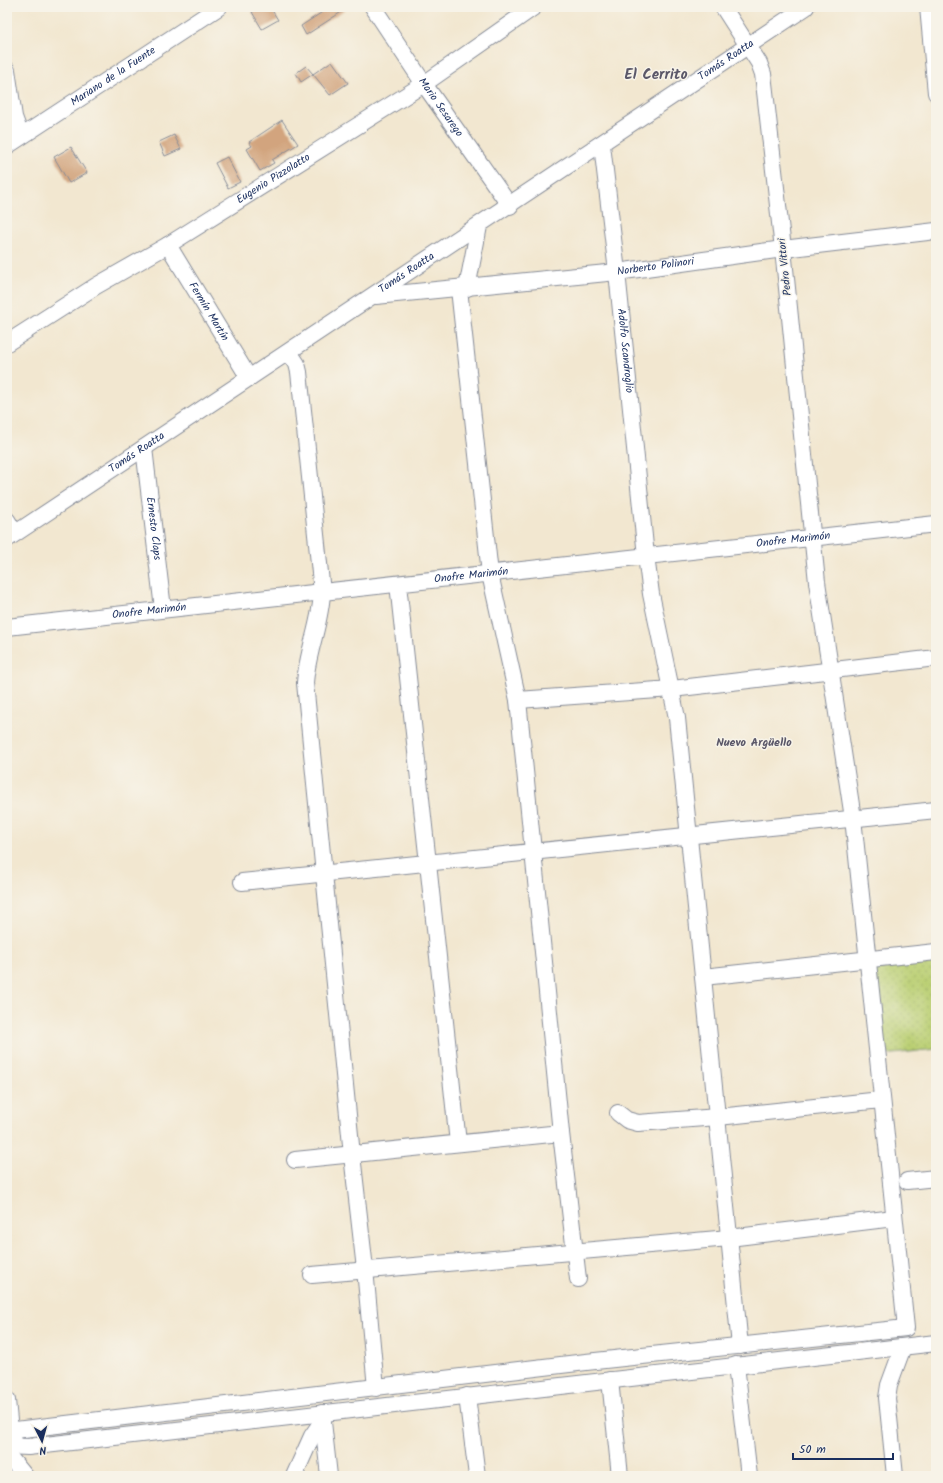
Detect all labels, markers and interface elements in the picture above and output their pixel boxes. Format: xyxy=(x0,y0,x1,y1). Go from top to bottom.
street label: Tomás Roatta xyxy=(694,35,758,85)
street label: Mariano de la Fuente xyxy=(67,42,160,111)
district label: El Cerrito xyxy=(625,63,688,87)
street label: Mario Sesarego xyxy=(413,74,468,141)
street label: Eugenio Pizzolatto xyxy=(233,149,314,209)
street label: Pedro Vittori xyxy=(773,237,797,297)
street label: Tomás Roatta xyxy=(375,248,438,298)
street label: Norberto Polinori xyxy=(616,252,695,281)
street label: Fermín Martín xyxy=(184,279,234,345)
street label: Adolfo Scandroglio xyxy=(612,308,638,394)
street label: Tomás Roatta xyxy=(105,427,169,478)
street label: Ernesto Claps xyxy=(141,496,166,561)
street label: Onofre Marimón xyxy=(755,527,831,553)
street label: Onofre Marimón xyxy=(433,562,509,589)
street label: Onofre Marimón xyxy=(111,598,187,624)
district label: Nuevo Argüello xyxy=(716,733,792,752)
north arrow xyxy=(22,1421,62,1461)
scale bar xyxy=(793,1435,893,1461)
text: 50 m xyxy=(799,1440,826,1459)
text: N xyxy=(38,1441,47,1459)

